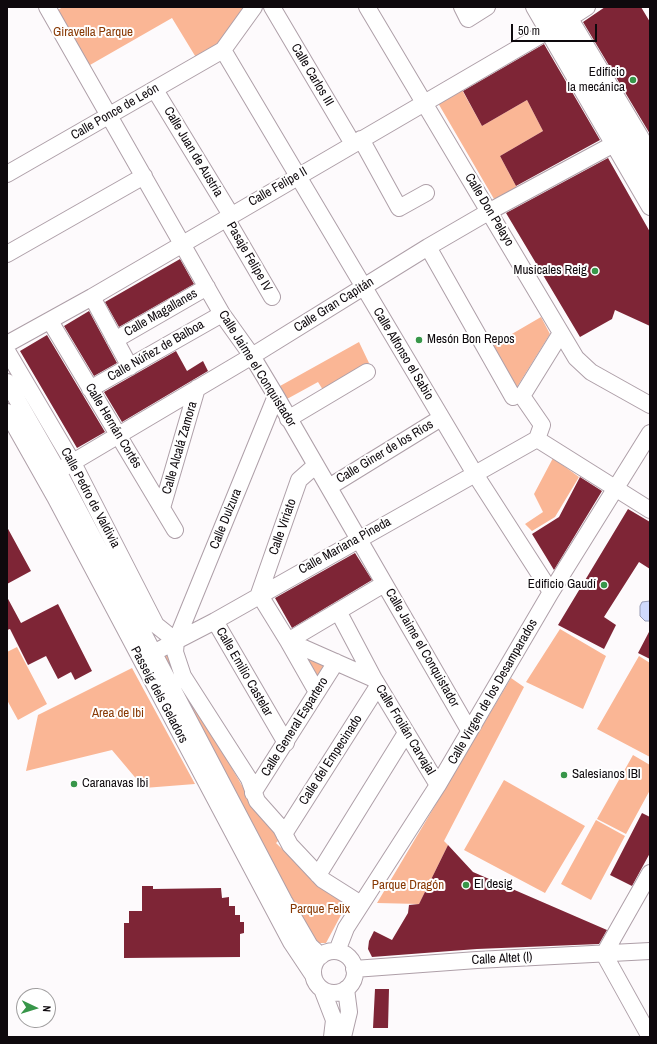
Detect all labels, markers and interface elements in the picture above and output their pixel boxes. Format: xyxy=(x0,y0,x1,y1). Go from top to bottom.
scale bar xyxy=(513,16,599,42)
text: 50 m xyxy=(518,23,540,39)
park label: Giravella Parque xyxy=(53,25,133,41)
street label: Calle Carlos III xyxy=(287,41,337,109)
place label: Edificio la mecánica xyxy=(568,65,625,96)
marker: Edificio la mecánica xyxy=(628,75,638,85)
street label: Calle Ponce de León xyxy=(68,81,162,143)
street label: Calle Juan de Austria xyxy=(160,104,226,200)
street label: Calle Felipe II xyxy=(246,164,310,210)
street label: Calle Don Pelayo xyxy=(461,171,517,249)
street label: Pasaje Felipe IV xyxy=(223,219,275,295)
place label: Musicales Reig xyxy=(514,263,587,279)
marker: Musicales Reig xyxy=(590,266,600,276)
street label: Calle Gran Capitán xyxy=(291,274,377,336)
street label: Calle Magallanes xyxy=(122,286,200,340)
street label: Calle Alfonso el Sabio xyxy=(369,305,437,403)
street label: Calle Jaime el Conquistador xyxy=(215,308,299,430)
street label: Calle Núñez de Balboa xyxy=(105,317,207,385)
place label: Mesón Bon Repos xyxy=(427,332,515,348)
marker: Mesón Bon Repos xyxy=(414,335,424,345)
street label: Calle Hernán Cortés xyxy=(81,381,145,471)
street label: Calle Alcalá Zamora xyxy=(159,400,201,496)
street label: Calle Giner de los Ríos xyxy=(334,417,436,487)
street label: Calle Pedro de Valdivia xyxy=(57,445,123,551)
street label: Calle Dulzura xyxy=(207,486,245,552)
street label: Calle Viriato xyxy=(266,497,300,557)
street label: Calle Mariana Pineda xyxy=(296,514,394,578)
place label: Edificio Gaudí xyxy=(528,577,596,593)
marker: Edificio Gaudí xyxy=(599,580,609,590)
street label: Calle Jaime el Conquistador xyxy=(382,586,462,710)
street label: Calle Virgen de los Desamparados xyxy=(445,617,541,767)
street label: Calle Emilio Castelar xyxy=(212,625,276,719)
street label: Passeig dels Geladors xyxy=(127,644,191,746)
street label: Calle General Espartero xyxy=(258,674,332,780)
street label: Calle Froilán Carvajal xyxy=(372,682,438,778)
park label: Area de Ibi xyxy=(92,706,144,722)
street label: Calle del Empecinado xyxy=(296,712,366,808)
place label: Salesianos IBI xyxy=(572,767,641,783)
marker: Salesianos IBI xyxy=(559,770,569,780)
place label: Caranavas Ibi xyxy=(82,776,148,792)
marker: Caranavas Ibi xyxy=(69,779,79,789)
place label: El desig xyxy=(474,877,513,893)
park label: Parque Dragón xyxy=(372,878,444,894)
marker: El desig xyxy=(461,880,471,890)
park label: Parque Felix xyxy=(290,902,350,918)
street label: Calle Altet (l) xyxy=(471,950,533,968)
north arrow xyxy=(16,988,56,1028)
text: N xyxy=(40,1005,54,1012)

